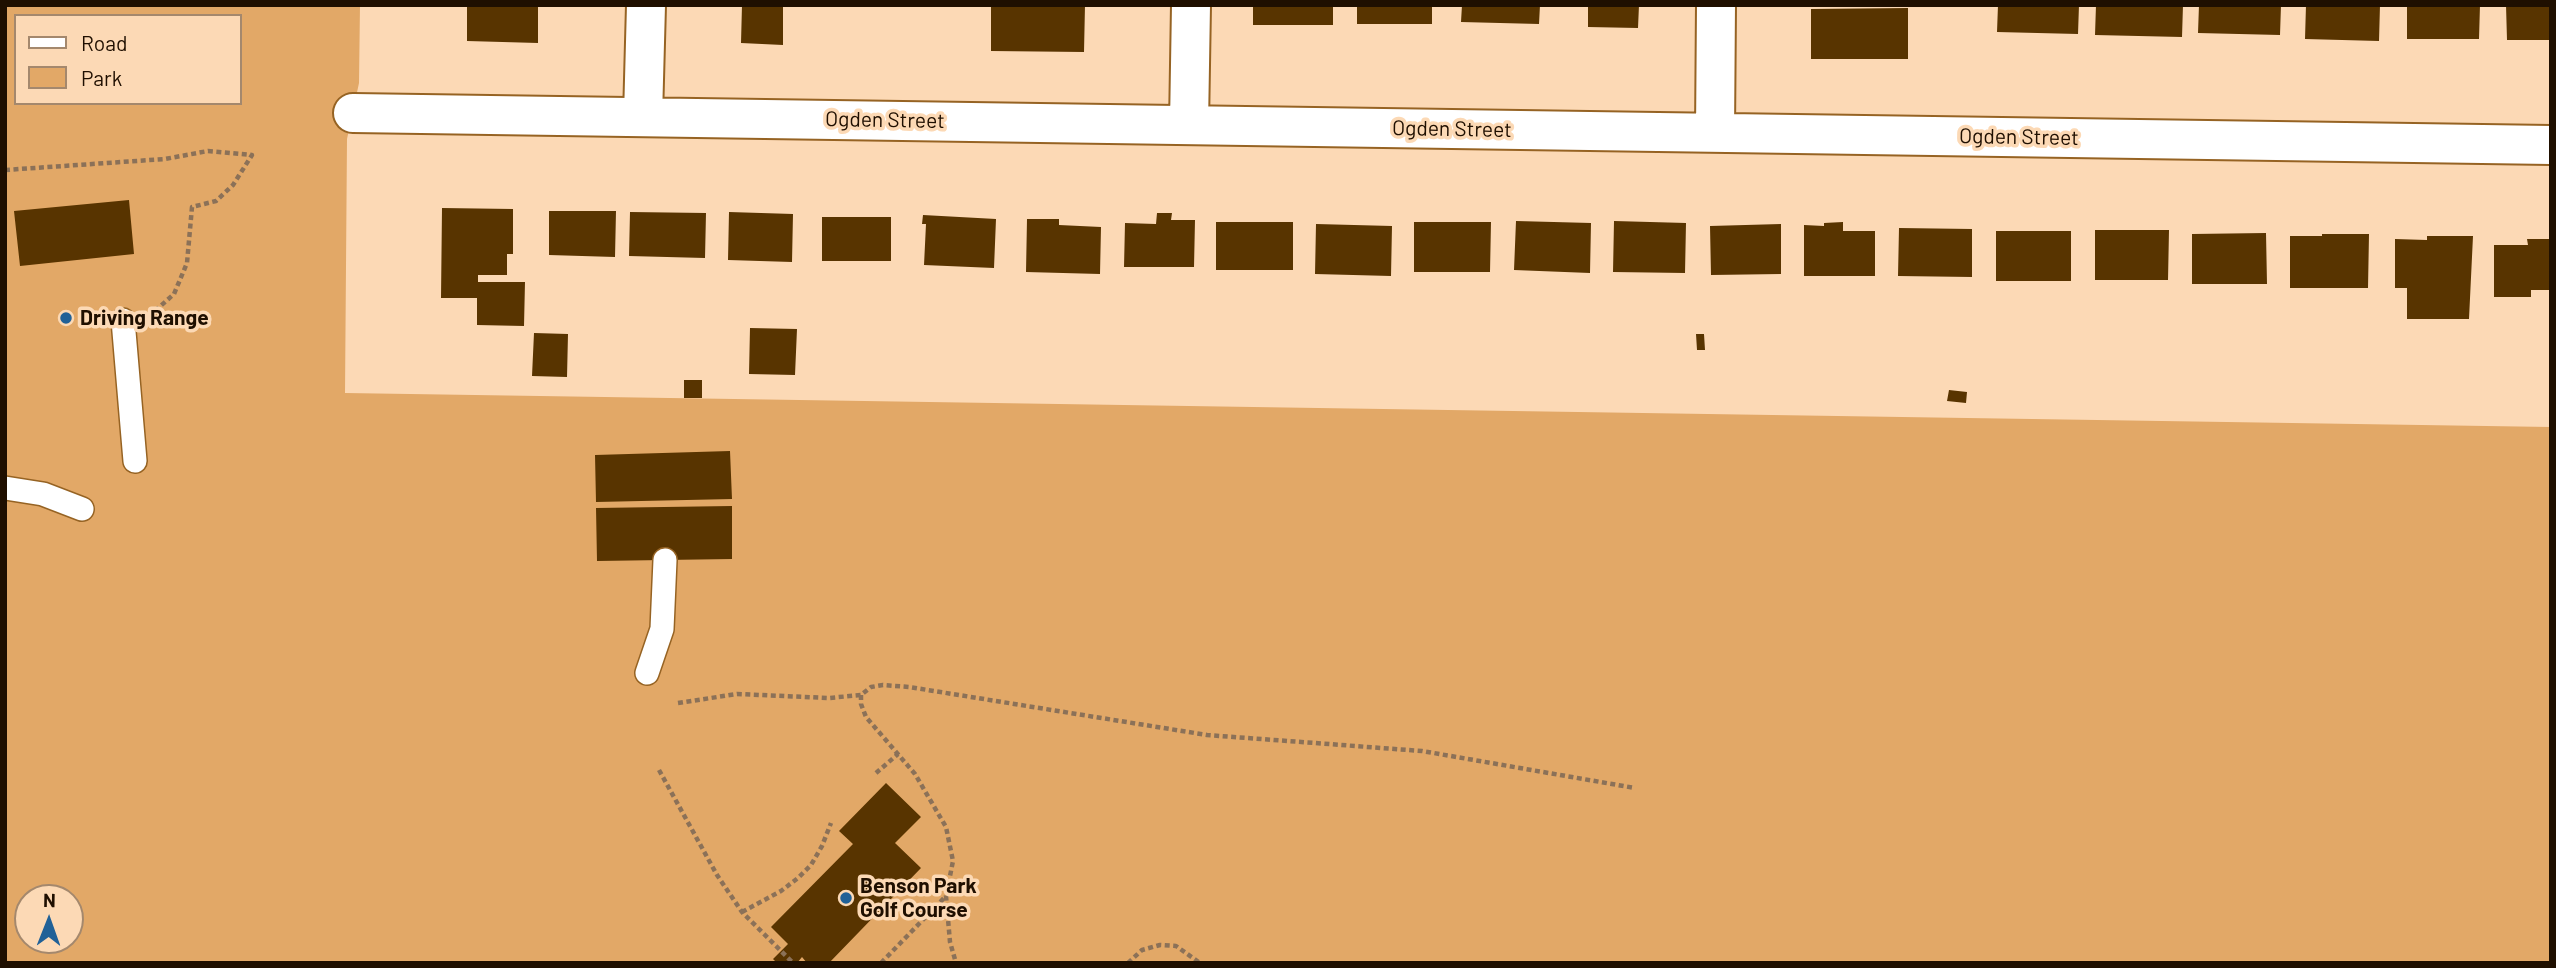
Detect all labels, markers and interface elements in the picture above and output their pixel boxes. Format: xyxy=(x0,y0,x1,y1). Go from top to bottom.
legend xyxy=(14,14,242,105)
text: Road xyxy=(81,30,127,55)
text: Park xyxy=(81,65,122,90)
street label: Ogden Street xyxy=(825,106,945,134)
street label: Ogden Street xyxy=(1392,115,1512,143)
street label: Ogden Street xyxy=(1959,123,2079,151)
place label: Driving Range xyxy=(80,305,209,331)
marker: Driving Range xyxy=(58,310,74,326)
place label: Benson Park Golf Course xyxy=(860,873,977,923)
north arrow xyxy=(14,884,84,954)
text: N xyxy=(43,888,56,911)
marker: Benson Park Golf Course xyxy=(838,890,854,906)

